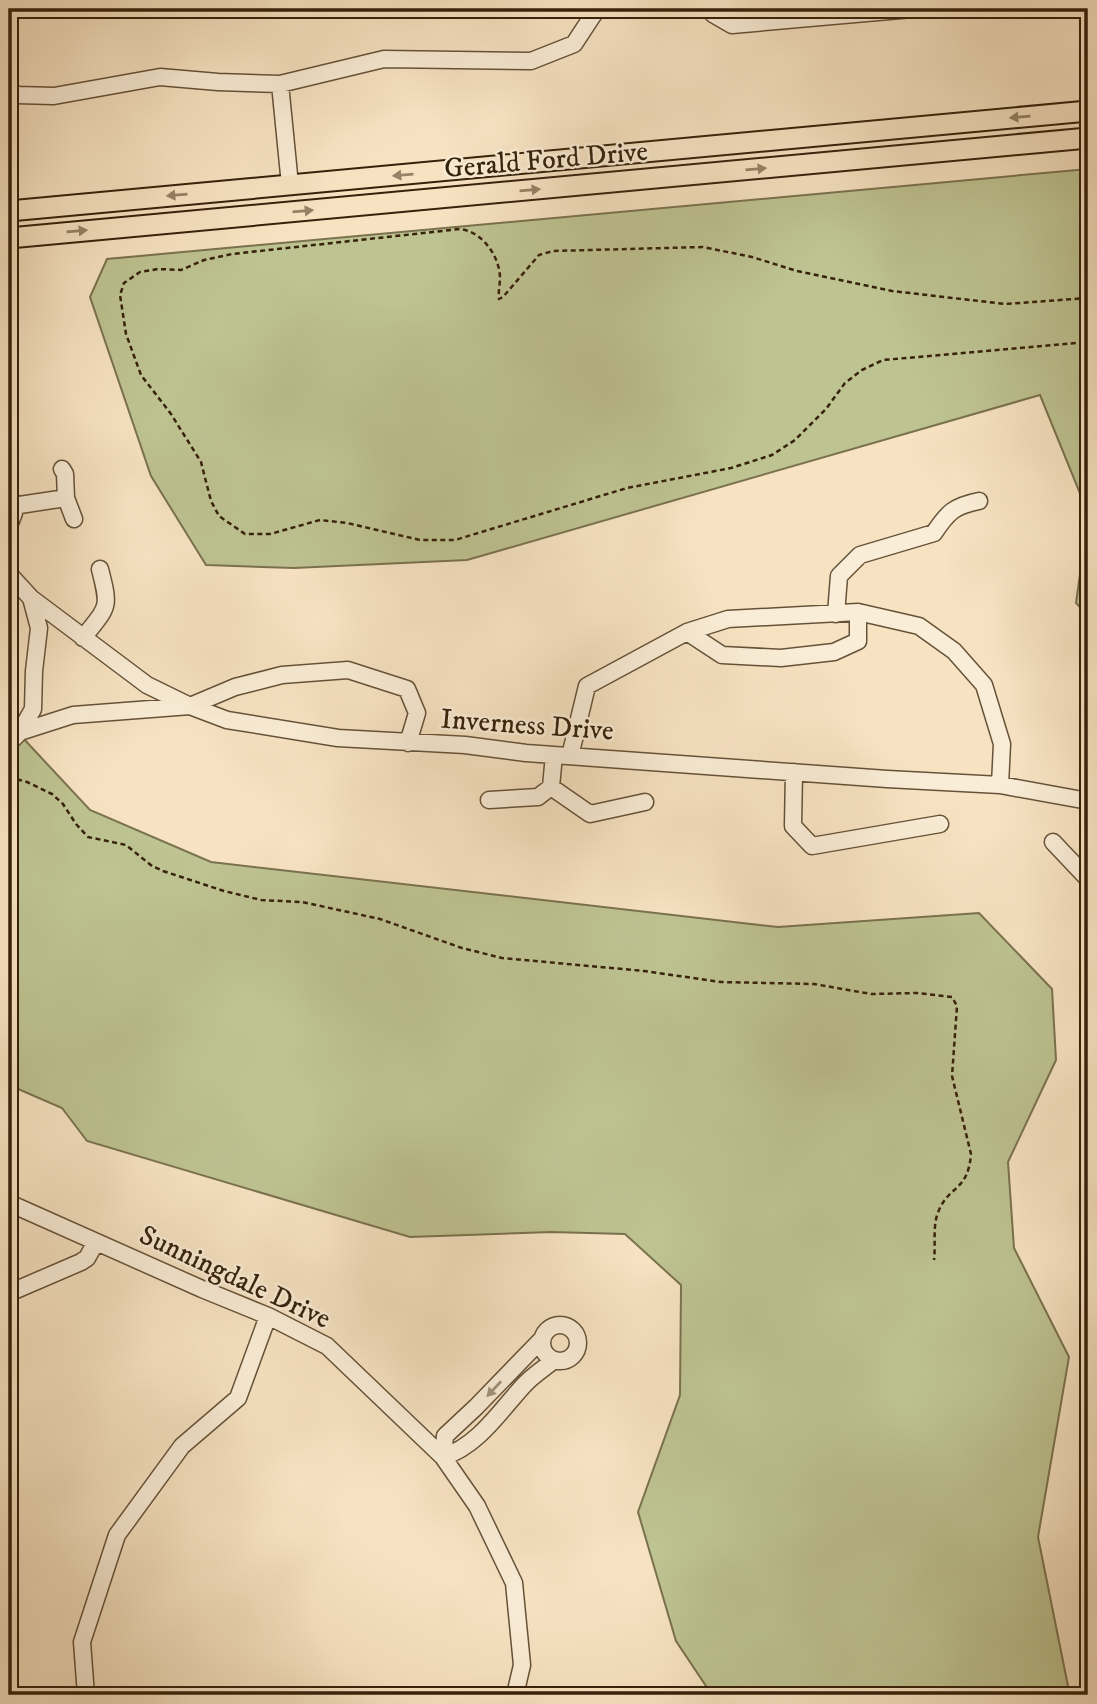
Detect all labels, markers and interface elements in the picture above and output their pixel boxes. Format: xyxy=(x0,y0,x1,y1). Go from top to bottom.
one-way arrow xyxy=(1009,112,1031,123)
street label: Gerald Ford Drive xyxy=(443,134,649,186)
one-way arrow xyxy=(746,163,768,174)
one-way arrow xyxy=(392,169,414,180)
one-way arrow xyxy=(519,184,541,195)
one-way arrow xyxy=(166,190,188,201)
one-way arrow xyxy=(292,205,314,216)
one-way arrow xyxy=(66,226,88,237)
street label: Inverness Drive xyxy=(439,701,615,749)
street label: Sunningdale Drive xyxy=(134,1217,336,1337)
one-way arrow xyxy=(486,1380,502,1398)

